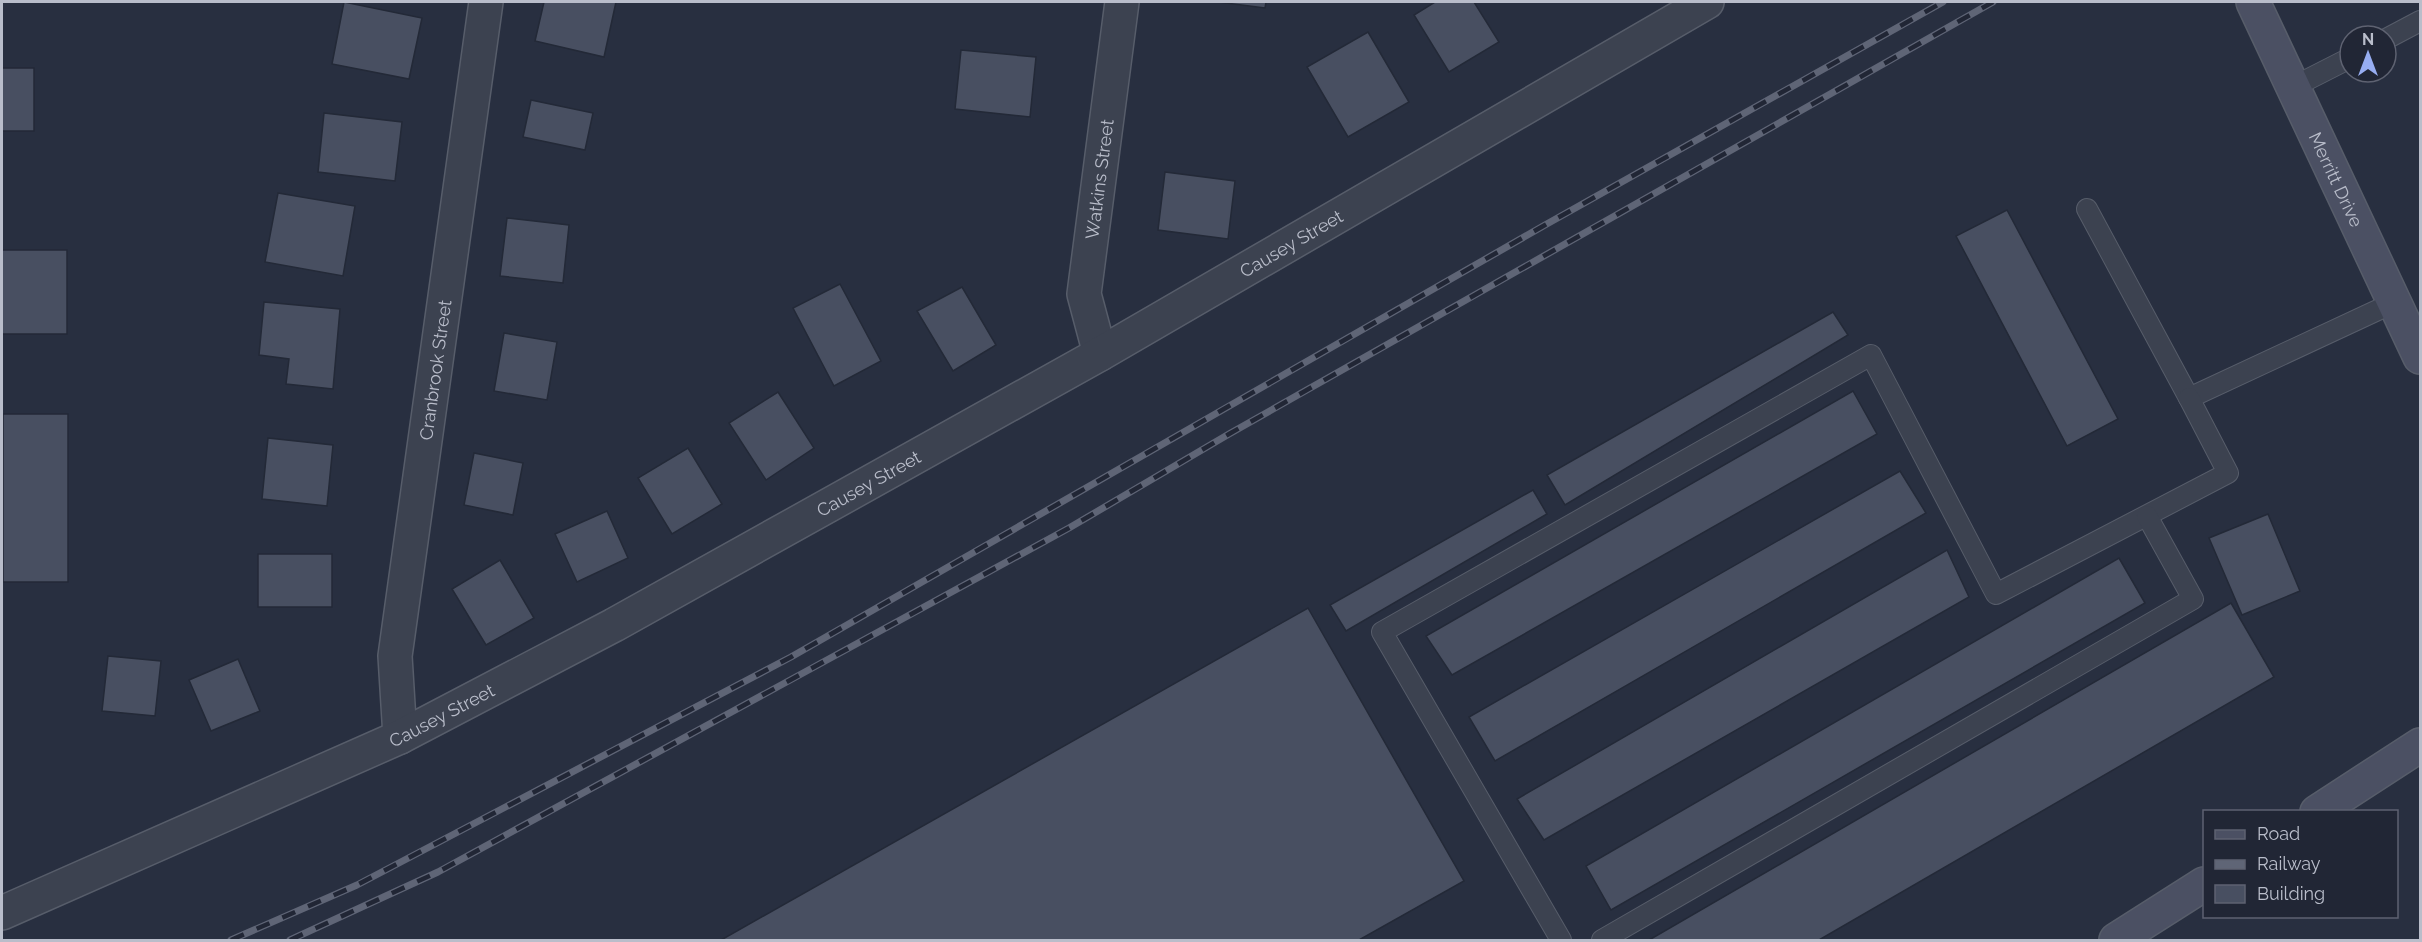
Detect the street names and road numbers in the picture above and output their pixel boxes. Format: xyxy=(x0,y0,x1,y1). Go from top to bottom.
street label: Watkins Street xyxy=(1081,118,1117,240)
street label: Merritt Drive xyxy=(2305,129,2368,231)
street label: Causey Street xyxy=(1236,205,1346,281)
street label: Cranbrook Street xyxy=(415,298,455,441)
street label: Causey Street xyxy=(813,446,924,520)
street label: Causey Street xyxy=(386,679,498,751)

